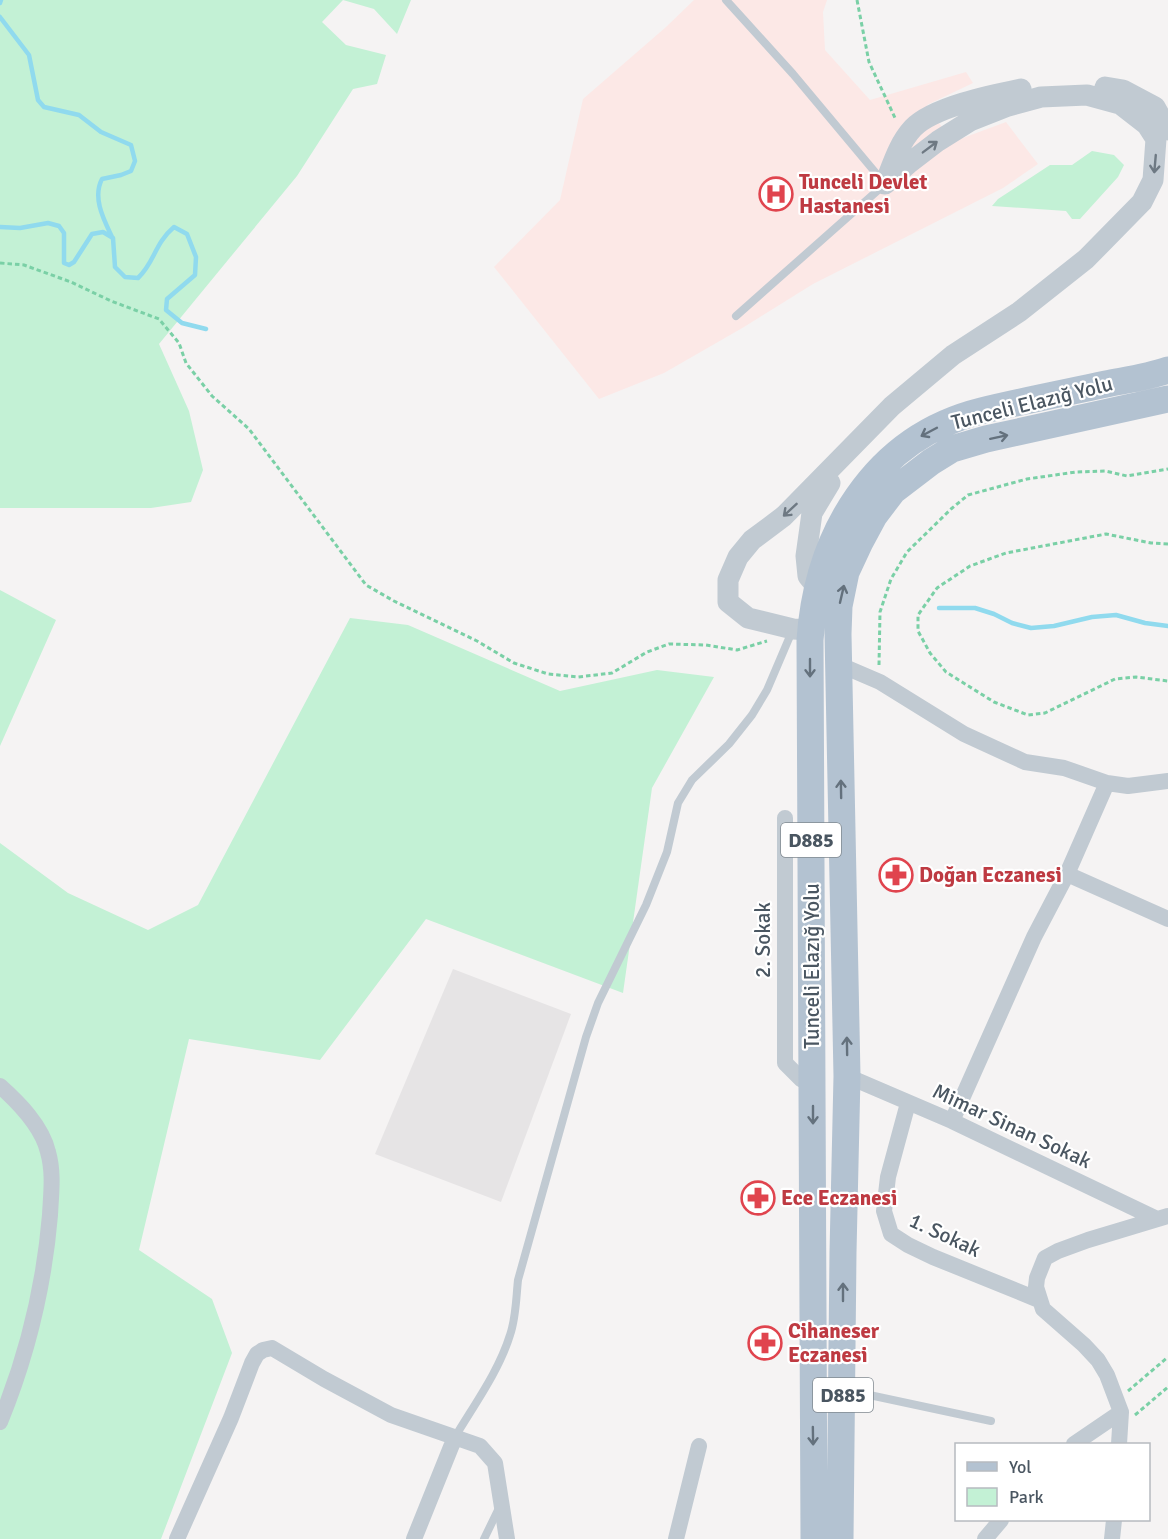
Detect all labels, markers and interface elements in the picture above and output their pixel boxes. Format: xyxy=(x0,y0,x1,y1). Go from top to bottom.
one-way arrow xyxy=(922,141,938,154)
one-way arrow xyxy=(1149,153,1160,173)
place label: Tunceli Devlet Hastanesi xyxy=(799,169,927,219)
hospital icon: Tunceli Devlet Hastanesi xyxy=(758,176,794,212)
street label: Tunceli Elazığ Yolu xyxy=(949,370,1115,436)
one-way arrow xyxy=(921,427,939,438)
one-way arrow xyxy=(989,430,1008,442)
one-way arrow xyxy=(783,503,798,517)
one-way arrow xyxy=(836,585,848,604)
one-way arrow xyxy=(804,658,816,678)
one-way arrow xyxy=(835,779,847,799)
road number: D885 xyxy=(781,823,841,857)
pharmacy icon: Doğan Eczanesi xyxy=(878,857,914,893)
place label: Doğan Eczanesi xyxy=(919,862,1062,888)
street label: Tunceli Elazığ Yolu xyxy=(799,883,825,1049)
street label: 2. Sokak xyxy=(750,902,776,978)
one-way arrow xyxy=(841,1037,852,1057)
street label: Mimar Sinan Sokak xyxy=(928,1078,1096,1174)
one-way arrow xyxy=(807,1105,819,1125)
pharmacy icon: Ece Eczanesi xyxy=(740,1180,776,1216)
place label: Ece Eczanesi xyxy=(781,1185,897,1211)
street label: 1. Sokak xyxy=(905,1207,985,1263)
one-way arrow xyxy=(837,1282,849,1302)
place label: Cihaneser Eczanesi xyxy=(788,1318,880,1368)
pharmacy icon: Cihaneser Eczanesi xyxy=(747,1325,783,1361)
road number: D885 xyxy=(813,1378,873,1412)
one-way arrow xyxy=(807,1426,819,1446)
legend xyxy=(955,1443,1150,1521)
text: Yol xyxy=(1009,1456,1032,1478)
text: Park xyxy=(1009,1486,1044,1508)

